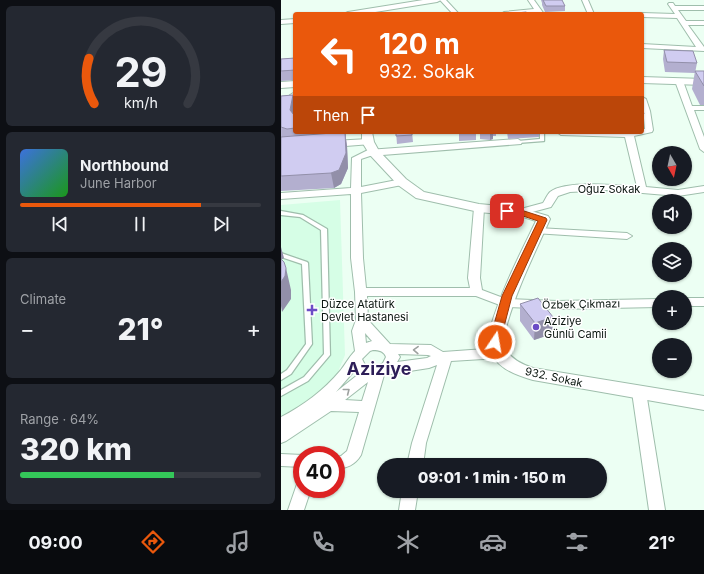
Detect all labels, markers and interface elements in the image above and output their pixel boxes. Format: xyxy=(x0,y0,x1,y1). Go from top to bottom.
text: 120 m xyxy=(379,27,460,61)
icon: left xyxy=(313,28,365,80)
text: 29 xyxy=(114,47,167,97)
text: 932. Sokak xyxy=(379,61,475,82)
text: km/h xyxy=(124,94,157,111)
icon: arrive xyxy=(357,104,379,126)
text: Then xyxy=(313,106,349,125)
north arrow xyxy=(652,146,692,186)
map controls xyxy=(652,146,692,378)
text: Northbound xyxy=(80,156,169,175)
text: June Harbor xyxy=(80,175,157,191)
street label: Oğuz Sokak xyxy=(578,182,640,196)
pin xyxy=(490,194,524,228)
button: sound xyxy=(652,194,692,234)
icon: arrive xyxy=(496,200,518,222)
icon: previous xyxy=(49,213,71,235)
icon: pause xyxy=(129,213,151,235)
icon: next xyxy=(210,213,232,235)
button: layers xyxy=(652,242,692,282)
button: + xyxy=(652,290,692,330)
text: Climate xyxy=(20,291,66,307)
street label: Özbek Çıkmazı xyxy=(542,296,620,312)
place label: Düzce Atatürk Devlet Hastanesi xyxy=(321,297,409,324)
marker: Düzce Atatürk Devlet Hastanesi xyxy=(306,304,318,316)
text: 21° xyxy=(117,311,164,347)
place label: Aziziye Günlü Camii xyxy=(544,314,607,341)
text: − xyxy=(20,316,35,342)
text: + xyxy=(246,316,261,342)
position arrow xyxy=(474,321,516,363)
marker: Aziziye Günlü Camii xyxy=(531,322,541,332)
button: − xyxy=(652,338,692,378)
one-way arrow xyxy=(413,345,419,354)
district label: Aziziye xyxy=(346,358,412,379)
street label: 932. Sokak xyxy=(524,364,584,390)
one-way arrow xyxy=(343,388,350,395)
text: Range · 64% xyxy=(20,411,99,427)
text: 320 km xyxy=(20,431,132,467)
speed limit sign: 40 xyxy=(293,446,345,498)
text: 09:01 · 1 min · 150 m xyxy=(418,468,566,487)
icon: directions xyxy=(139,528,167,556)
icon: music xyxy=(224,528,252,556)
icon: phone xyxy=(309,528,337,556)
icon: climate xyxy=(394,528,422,556)
icon: car xyxy=(479,528,507,556)
icon: filters xyxy=(563,528,591,556)
text: 09:00 xyxy=(28,532,83,553)
text: 21° xyxy=(648,532,676,553)

